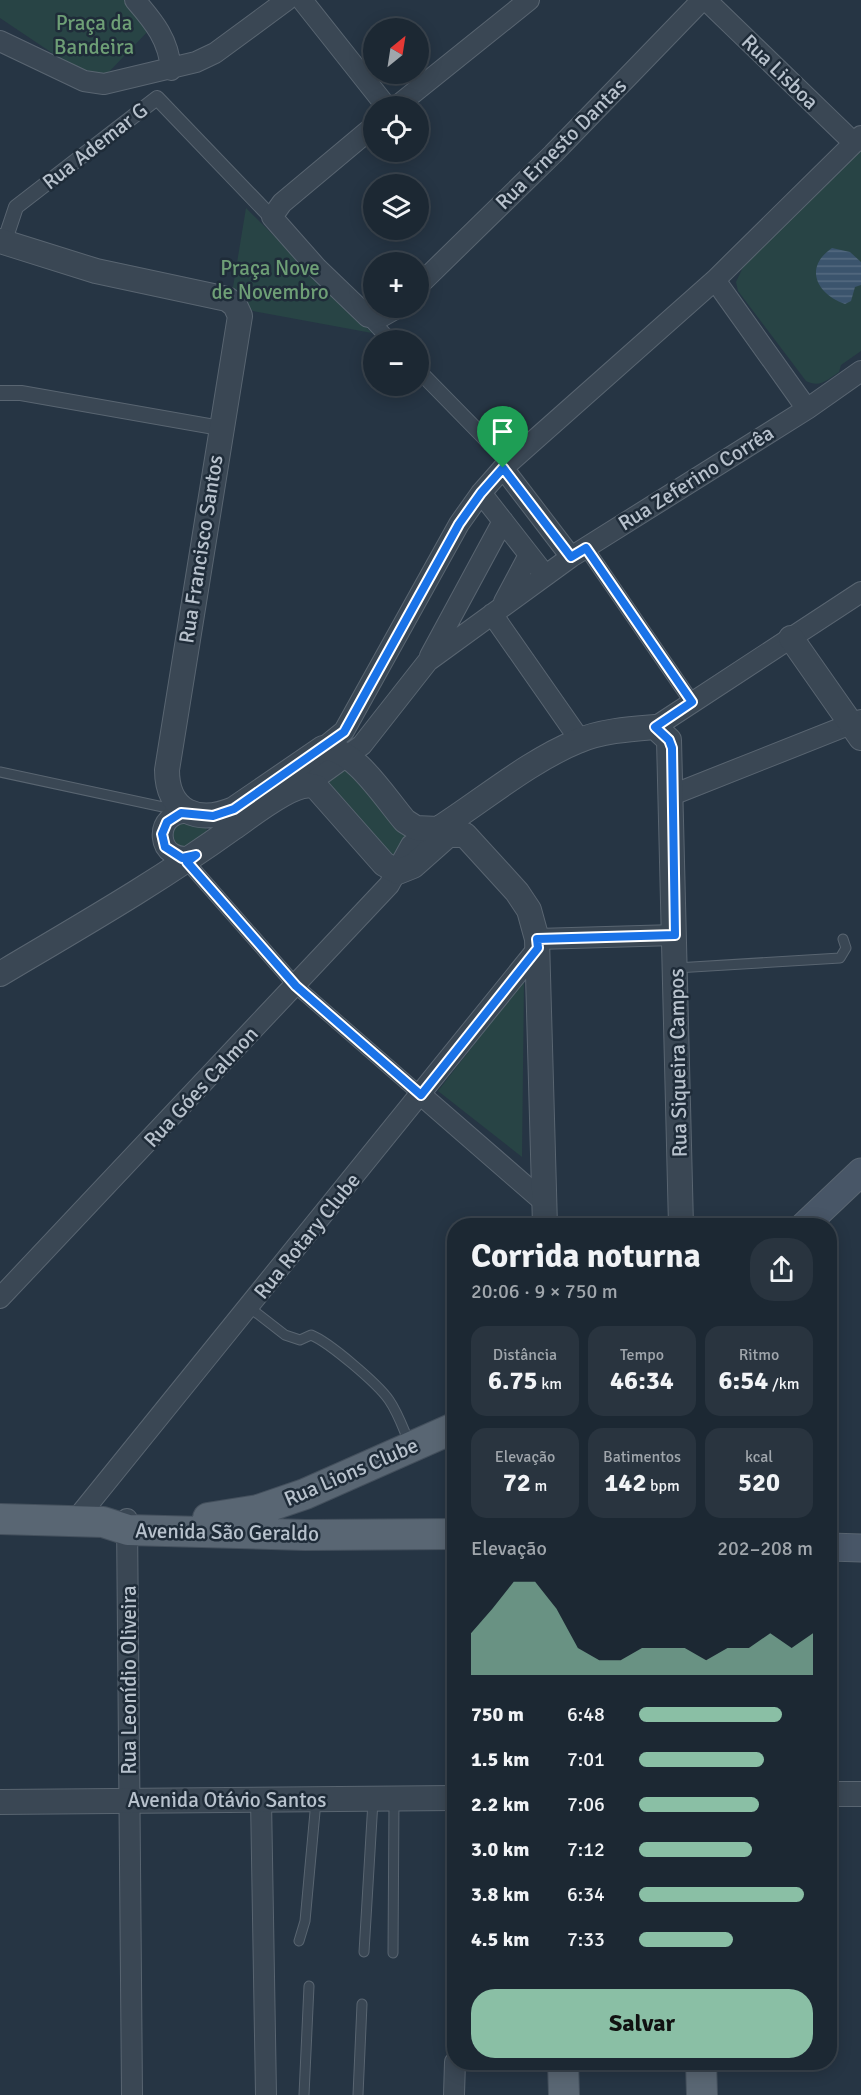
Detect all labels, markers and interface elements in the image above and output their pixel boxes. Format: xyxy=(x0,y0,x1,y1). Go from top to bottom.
park label: Praça da Bandeira xyxy=(54,10,134,60)
north arrow xyxy=(363,18,429,84)
map controls xyxy=(363,18,429,396)
street label: Rua Lisboa xyxy=(736,29,824,115)
street label: Rua Ernesto Dantas xyxy=(490,73,632,215)
button: locate xyxy=(363,96,429,162)
street label: Rua Ademar G xyxy=(37,97,153,195)
button: layers xyxy=(363,174,429,240)
button: + xyxy=(363,252,429,318)
park label: Praça Nove de Novembro xyxy=(211,255,329,305)
button: − xyxy=(363,330,429,396)
pin xyxy=(477,406,528,468)
icon: arrive xyxy=(486,415,519,448)
street label: Rua Zeferino Corrêa xyxy=(613,420,779,536)
street label: Rua Francisco Santos xyxy=(173,453,229,645)
street label: Rua Siqueira Campos xyxy=(663,968,693,1158)
street label: Rua Góes Calmon xyxy=(138,1021,264,1153)
street label: Rua Rotary Clube xyxy=(248,1168,366,1304)
text: Corrida noturna xyxy=(471,1236,701,1277)
button: share xyxy=(750,1238,813,1301)
text: 20:06 · 9 × 750 m xyxy=(471,1279,618,1304)
text: Distância xyxy=(493,1345,557,1365)
text: Tempo xyxy=(620,1345,664,1365)
text: Ritmo xyxy=(739,1345,779,1365)
text: 6.75 xyxy=(488,1365,538,1397)
text: 46:34 xyxy=(610,1365,674,1397)
text: 6:54 xyxy=(719,1365,768,1397)
text: km xyxy=(538,1374,562,1394)
text: /km xyxy=(768,1374,799,1394)
street label: Rua Lions Clube xyxy=(280,1432,422,1512)
text: Elevação xyxy=(495,1447,555,1467)
text: Batimentos xyxy=(603,1447,681,1467)
text: kcal xyxy=(745,1447,773,1467)
text: 72 xyxy=(503,1467,531,1499)
text: 142 xyxy=(604,1467,646,1499)
text: 520 xyxy=(738,1467,780,1499)
text: m xyxy=(531,1476,547,1496)
text: bpm xyxy=(646,1476,680,1496)
street label: Avenida São Geraldo xyxy=(135,1517,319,1547)
text: Elevação xyxy=(471,1536,547,1561)
text: 202–208 m xyxy=(717,1536,813,1561)
street label: Rua Leonídio Oliveira xyxy=(116,1585,142,1775)
text: 750 m xyxy=(471,1702,524,1727)
text: 6:48 xyxy=(567,1702,605,1727)
text: 1.5 km xyxy=(471,1747,529,1772)
text: 7:01 xyxy=(567,1747,605,1772)
street label: Avenida Otávio Santos xyxy=(128,1787,326,1813)
text: 2.2 km xyxy=(471,1792,529,1817)
text: 7:06 xyxy=(567,1792,605,1817)
text: 3.0 km xyxy=(471,1837,529,1862)
text: 7:12 xyxy=(567,1837,605,1862)
text: 3.8 km xyxy=(471,1882,529,1907)
text: 6:34 xyxy=(567,1882,605,1907)
text: 4.5 km xyxy=(471,1927,529,1952)
text: 7:33 xyxy=(567,1927,605,1952)
button: Salvar xyxy=(471,1989,813,2058)

